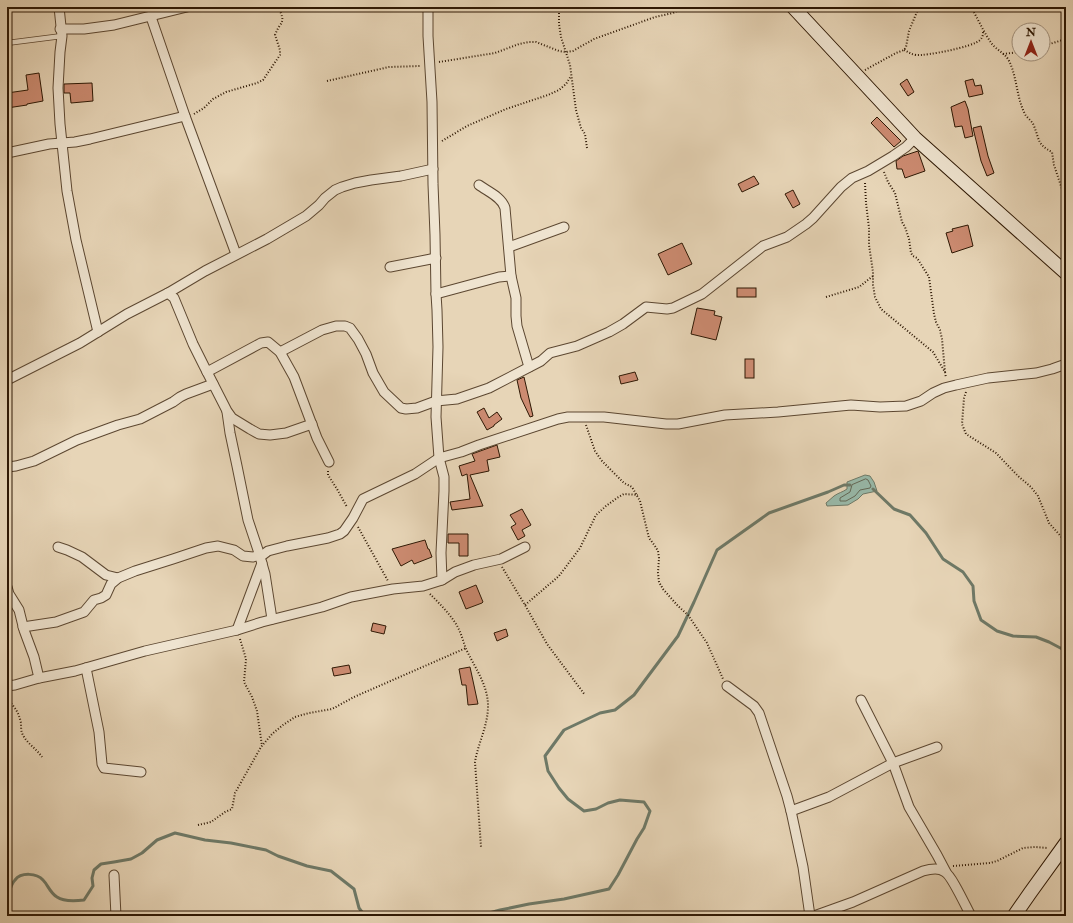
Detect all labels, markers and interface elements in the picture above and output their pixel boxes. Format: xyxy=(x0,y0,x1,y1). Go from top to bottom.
north arrow xyxy=(1011,22,1051,62)
text: N xyxy=(1025,26,1037,39)

